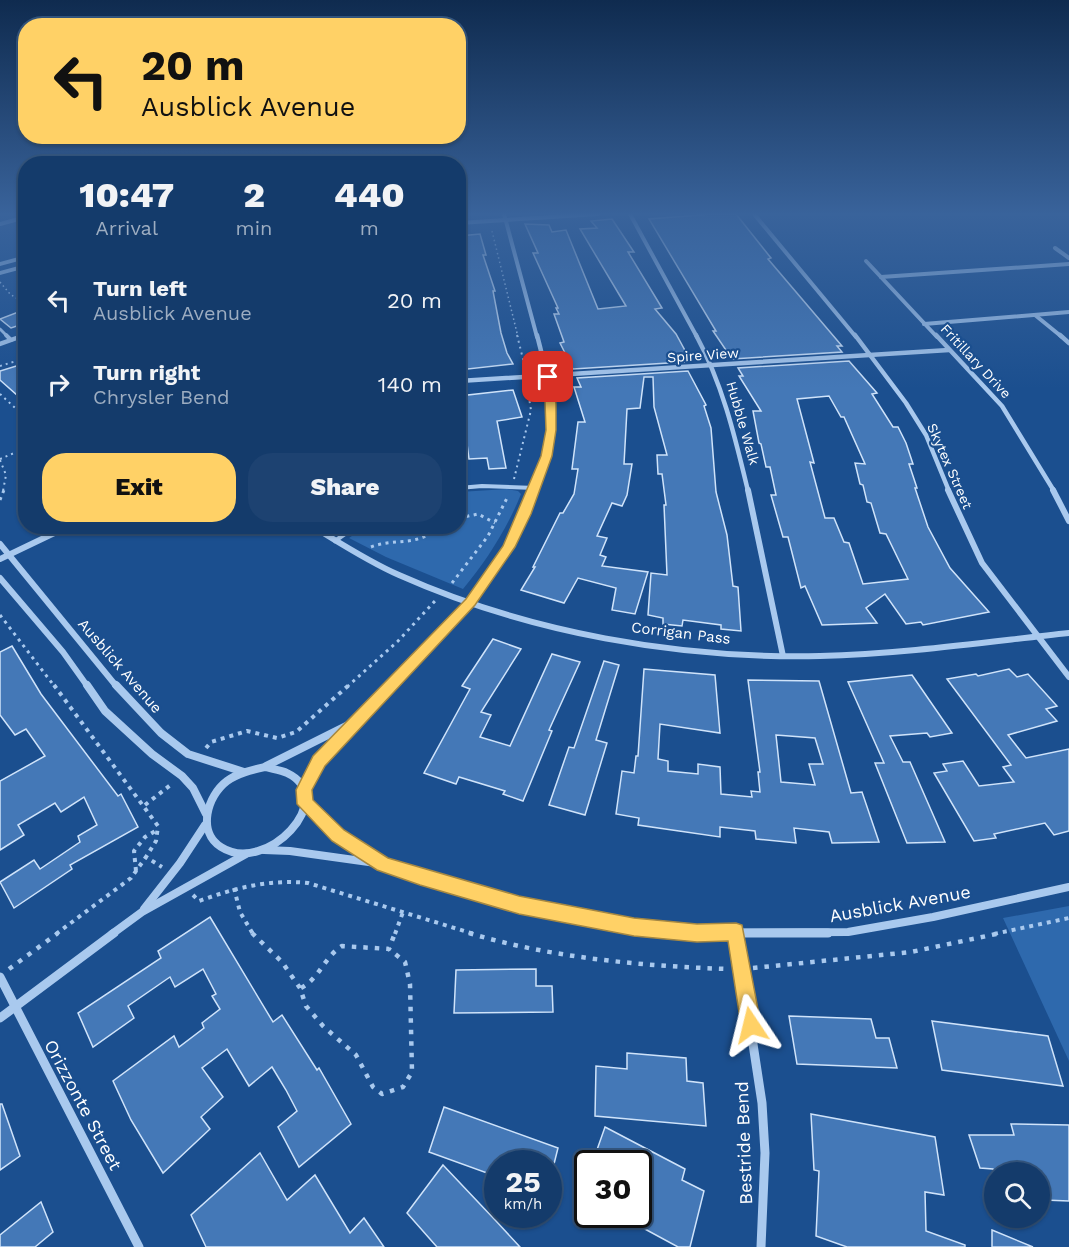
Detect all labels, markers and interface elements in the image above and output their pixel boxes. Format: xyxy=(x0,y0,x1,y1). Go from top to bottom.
text: 20 m xyxy=(141,41,245,90)
icon: left xyxy=(42,42,120,120)
text: Ausblick Avenue xyxy=(141,91,355,123)
text: 10:47 xyxy=(79,174,174,216)
text: 2 xyxy=(243,174,265,216)
text: 440 xyxy=(334,174,405,216)
text: Arrival xyxy=(96,216,158,240)
text: min xyxy=(236,216,272,240)
text: m xyxy=(360,216,379,240)
text: Turn left xyxy=(93,276,187,301)
icon: left xyxy=(42,284,75,317)
text: 20 m xyxy=(387,288,442,313)
text: Ausblick Avenue xyxy=(93,301,252,325)
street label: Fritillary Drive xyxy=(938,321,1014,401)
street label: Spire View xyxy=(667,344,740,365)
pin xyxy=(522,351,573,402)
text: Turn right xyxy=(93,360,200,385)
icon: arrive xyxy=(531,360,564,393)
icon: right xyxy=(42,368,75,401)
text: 140 m xyxy=(378,372,442,397)
street label: Hubble Walk xyxy=(723,379,763,467)
text: Chrysler Bend xyxy=(93,385,230,409)
street label: Skytex Street xyxy=(924,421,976,511)
button: Exit xyxy=(42,453,236,522)
button: Share xyxy=(248,453,442,522)
street label: Ausblick Avenue xyxy=(74,615,166,717)
street label: Corrigan Pass xyxy=(630,618,732,648)
street label: Ausblick Avenue xyxy=(828,881,972,926)
position arrow xyxy=(719,993,783,1057)
street label: Orizzonte Street xyxy=(40,1036,127,1174)
street label: Bestride Bend xyxy=(731,1081,756,1205)
speed limit sign: 30 xyxy=(574,1150,652,1228)
map controls xyxy=(984,1162,1050,1228)
button: search xyxy=(984,1162,1050,1228)
text: 25 xyxy=(505,1164,541,1199)
text: km/h xyxy=(504,1195,542,1213)

